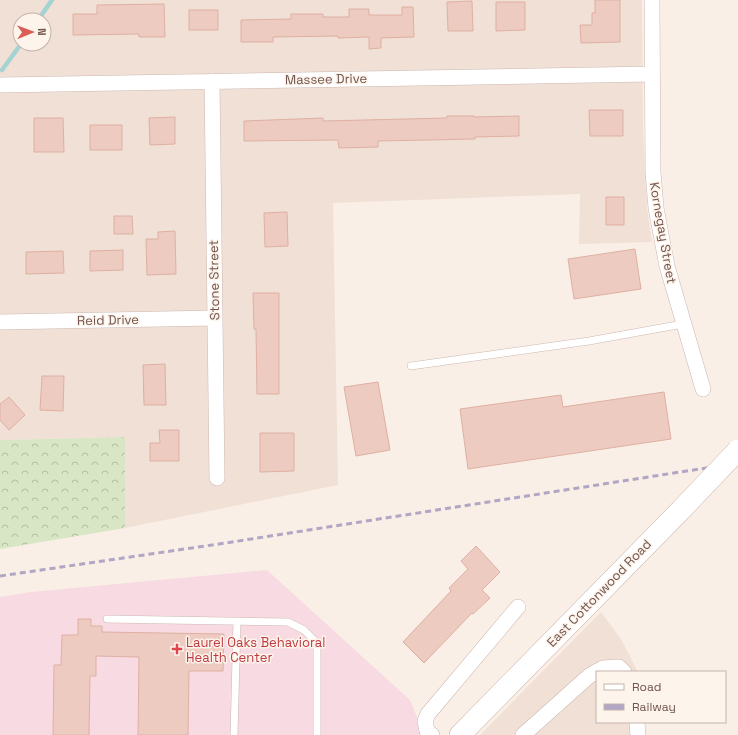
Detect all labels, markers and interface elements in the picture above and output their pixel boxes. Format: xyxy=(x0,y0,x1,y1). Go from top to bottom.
north arrow xyxy=(12,12,52,52)
text: N xyxy=(35,28,49,36)
street label: Massee Drive xyxy=(285,70,367,88)
street label: Kornegay Street xyxy=(646,181,680,285)
street label: Stone Street xyxy=(205,240,223,320)
street label: Reid Drive xyxy=(77,311,139,329)
street label: East Cottonwood Road xyxy=(543,536,655,650)
place label: Laurel Oaks Behavioral Health Center xyxy=(186,634,325,666)
marker: Laurel Oaks Behavioral Health Center xyxy=(171,643,183,655)
legend xyxy=(596,671,726,723)
text: Road xyxy=(632,679,661,695)
text: Railway xyxy=(632,699,676,715)

